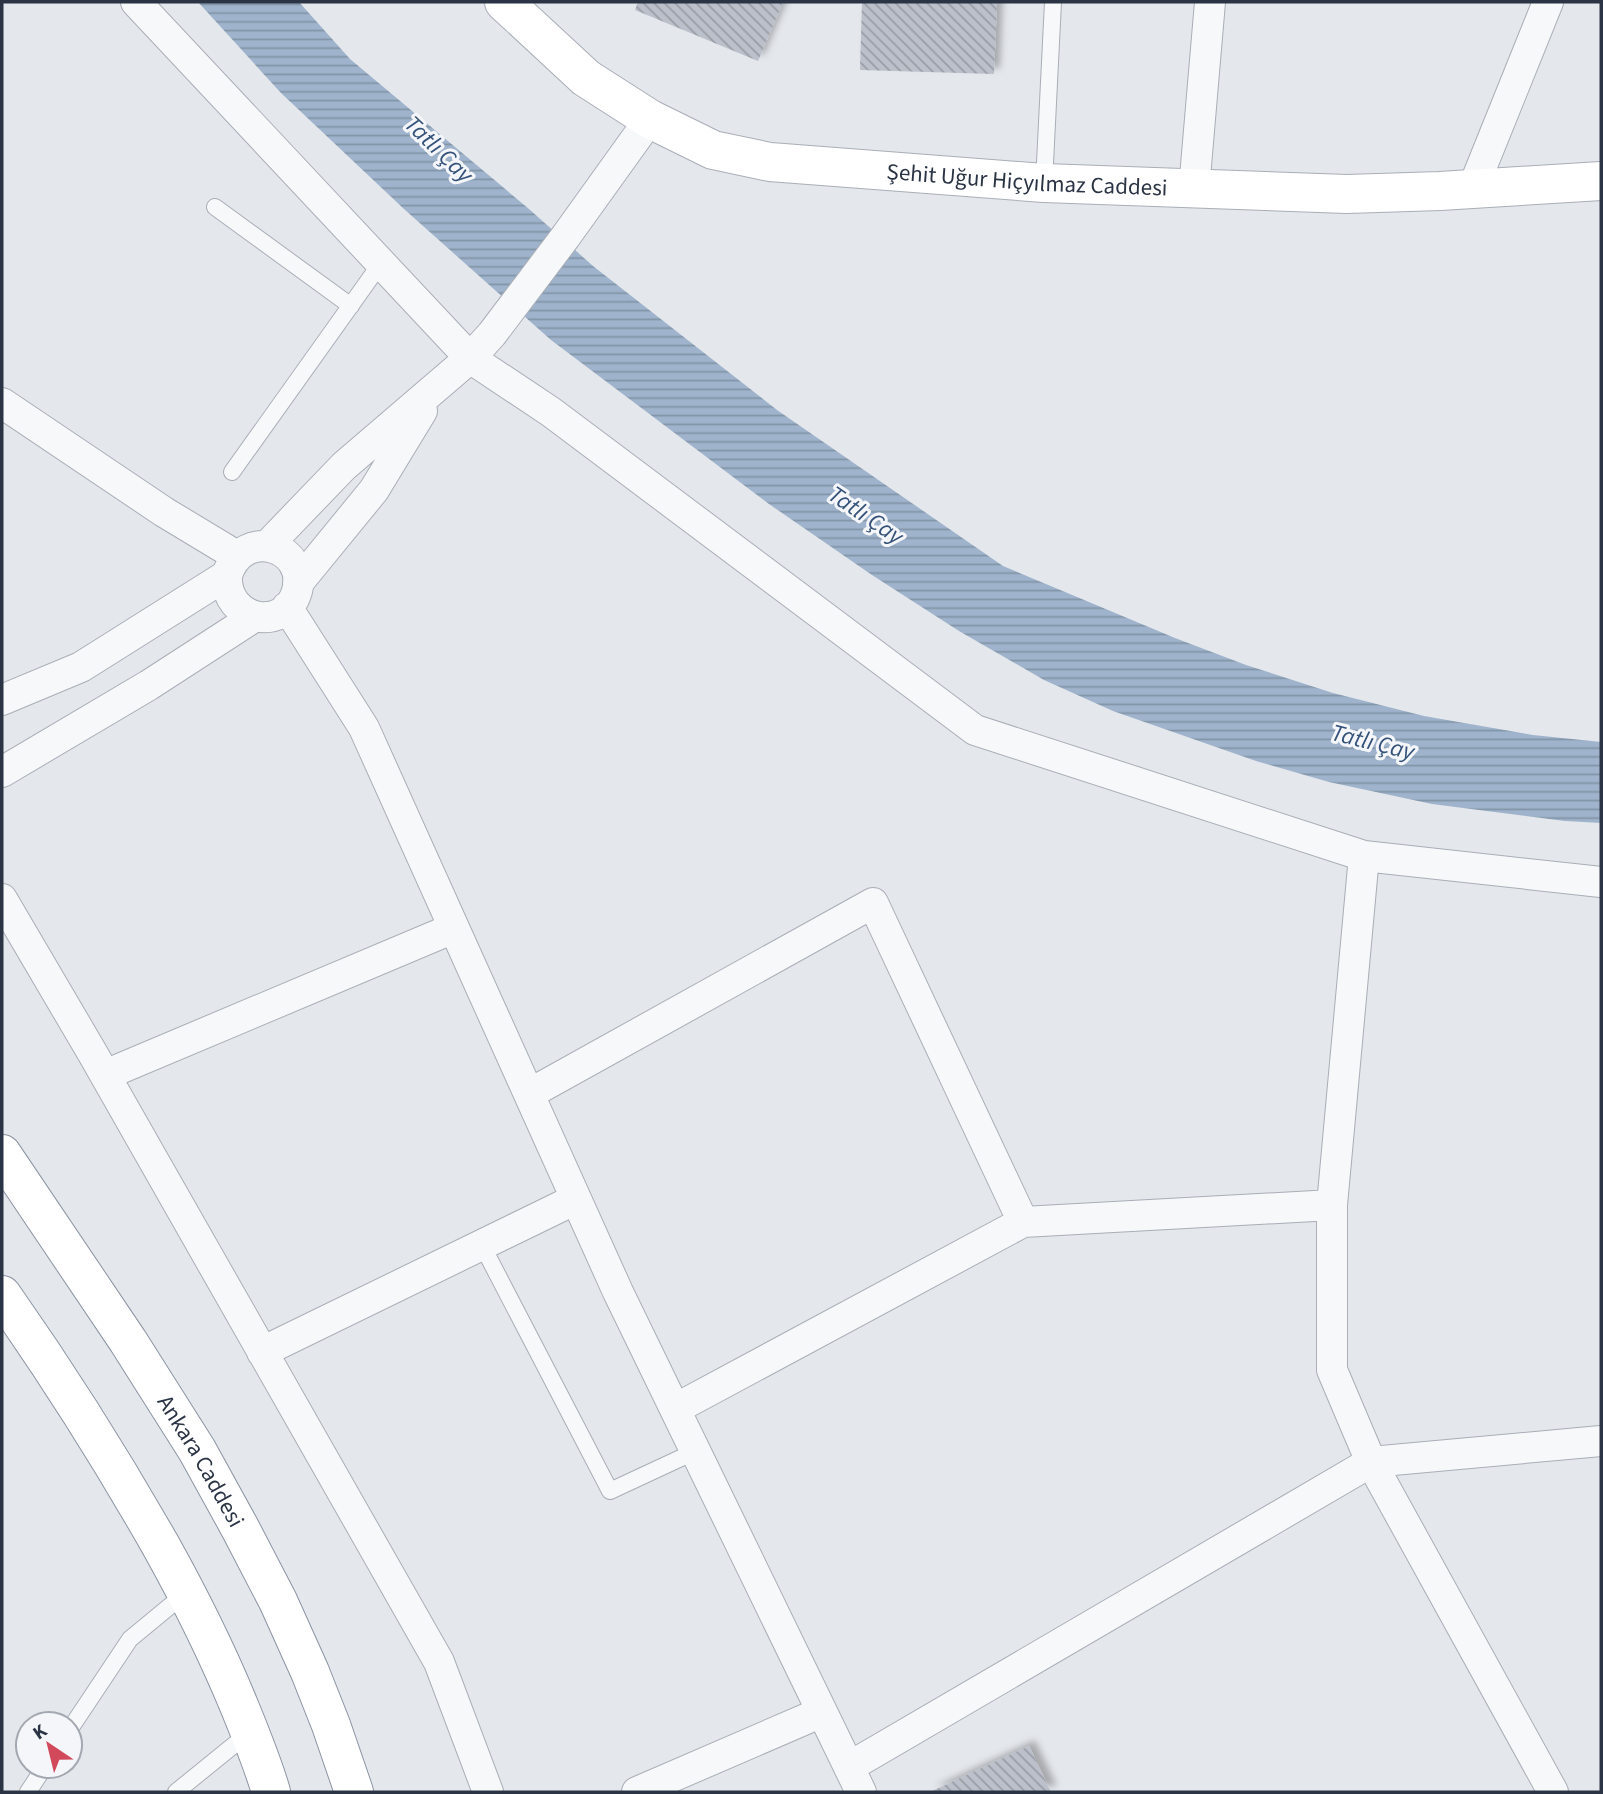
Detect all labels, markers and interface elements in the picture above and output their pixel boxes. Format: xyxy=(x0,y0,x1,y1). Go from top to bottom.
water label: Tatlı Çay xyxy=(396,107,482,192)
street label: Şehit Uğur Hiçyılmaz Caddesi xyxy=(885,155,1168,204)
water label: Tatlı Çay xyxy=(821,477,912,554)
water label: Tatlı Çay xyxy=(1328,715,1419,770)
street label: Ankara Caddesi xyxy=(149,1388,252,1533)
north arrow xyxy=(14,1710,84,1780)
text: K xyxy=(28,1718,53,1747)

